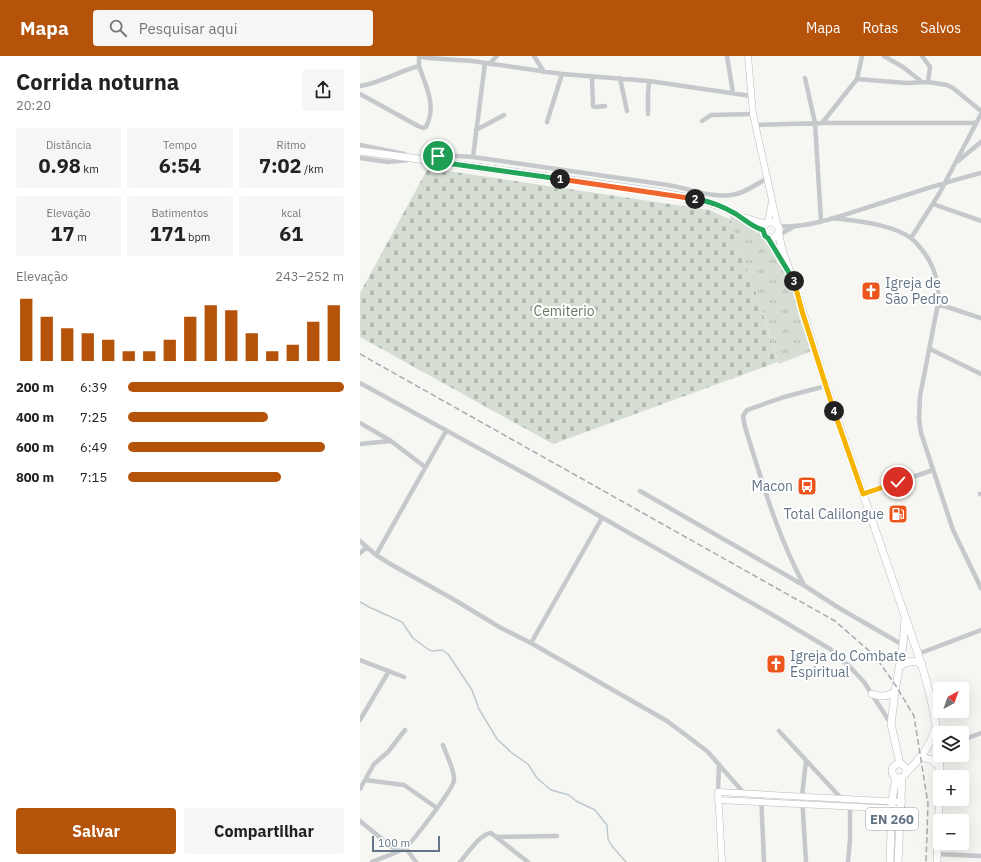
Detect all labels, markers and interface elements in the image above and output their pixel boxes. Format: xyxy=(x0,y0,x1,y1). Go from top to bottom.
search box xyxy=(93,10,373,46)
text: Mapa xyxy=(20,16,69,40)
icon: search xyxy=(107,17,129,39)
text: Pesquisar aqui xyxy=(139,19,237,38)
text: Mapa xyxy=(806,19,840,37)
text: Rotas xyxy=(862,19,898,37)
text: Salvos xyxy=(920,19,961,37)
text: Corrida noturna xyxy=(16,67,179,96)
button: share xyxy=(302,69,344,111)
text: 20:20 xyxy=(16,97,51,114)
text: Distância xyxy=(46,138,91,152)
text: Tempo xyxy=(163,138,197,152)
text: Ritmo xyxy=(277,138,306,152)
pin xyxy=(421,139,455,173)
icon: arrive xyxy=(427,145,449,167)
text: 0.98 xyxy=(39,152,81,179)
text: 6:54 xyxy=(159,152,201,179)
text: 7:02 xyxy=(259,152,302,179)
text: km xyxy=(81,162,99,176)
text: /km xyxy=(302,162,324,176)
pin: 1 xyxy=(550,169,570,189)
text: 1 xyxy=(557,172,563,186)
pin: 2 xyxy=(685,189,705,209)
text: 2 xyxy=(692,192,698,206)
text: Elevação xyxy=(47,206,91,220)
text: Batimentos xyxy=(152,206,208,220)
text: kcal xyxy=(281,206,301,220)
text: 17 xyxy=(51,220,75,247)
text: 171 xyxy=(150,220,186,247)
text: 61 xyxy=(279,220,303,247)
text: m xyxy=(75,230,87,244)
text: bpm xyxy=(186,230,210,244)
text: Elevação xyxy=(16,268,68,285)
text: 243–252 m xyxy=(275,268,344,285)
pin: 3 xyxy=(784,271,804,291)
text: 3 xyxy=(791,274,797,288)
place label: Igreja de São Pedro xyxy=(885,274,949,308)
church icon: Igreja de São Pedro xyxy=(860,280,882,302)
park label: Cemiterio xyxy=(533,302,595,320)
text: 200 m xyxy=(16,379,54,396)
text: 6:39 xyxy=(80,379,107,396)
pin: 4 xyxy=(824,401,844,421)
text: 4 xyxy=(831,404,837,418)
text: 400 m xyxy=(16,409,54,426)
text: 7:25 xyxy=(80,409,107,426)
text: 600 m xyxy=(16,439,54,456)
text: 6:49 xyxy=(80,439,107,456)
pin xyxy=(881,465,915,499)
text: 800 m xyxy=(16,469,54,486)
text: 7:15 xyxy=(80,469,107,486)
icon: check xyxy=(887,471,909,493)
bus stop icon: Macon xyxy=(796,475,818,497)
place label: Macon xyxy=(751,477,793,495)
fuel station icon: Total Calilongue xyxy=(887,503,909,525)
place label: Total Calilongue xyxy=(784,505,884,523)
place label: Igreja do Combate Espiritual xyxy=(790,647,906,681)
church icon: Igreja do Combate Espiritual xyxy=(765,653,787,675)
north arrow xyxy=(933,682,969,718)
map controls xyxy=(933,682,969,850)
button: layers xyxy=(933,726,969,762)
button: + xyxy=(933,770,969,806)
button: Salvar xyxy=(16,808,176,854)
button: Compartilhar xyxy=(184,808,344,854)
road number: EN 260 xyxy=(866,808,918,830)
button: − xyxy=(933,814,969,850)
scale bar xyxy=(372,834,440,853)
text: 100 m xyxy=(378,836,410,850)

